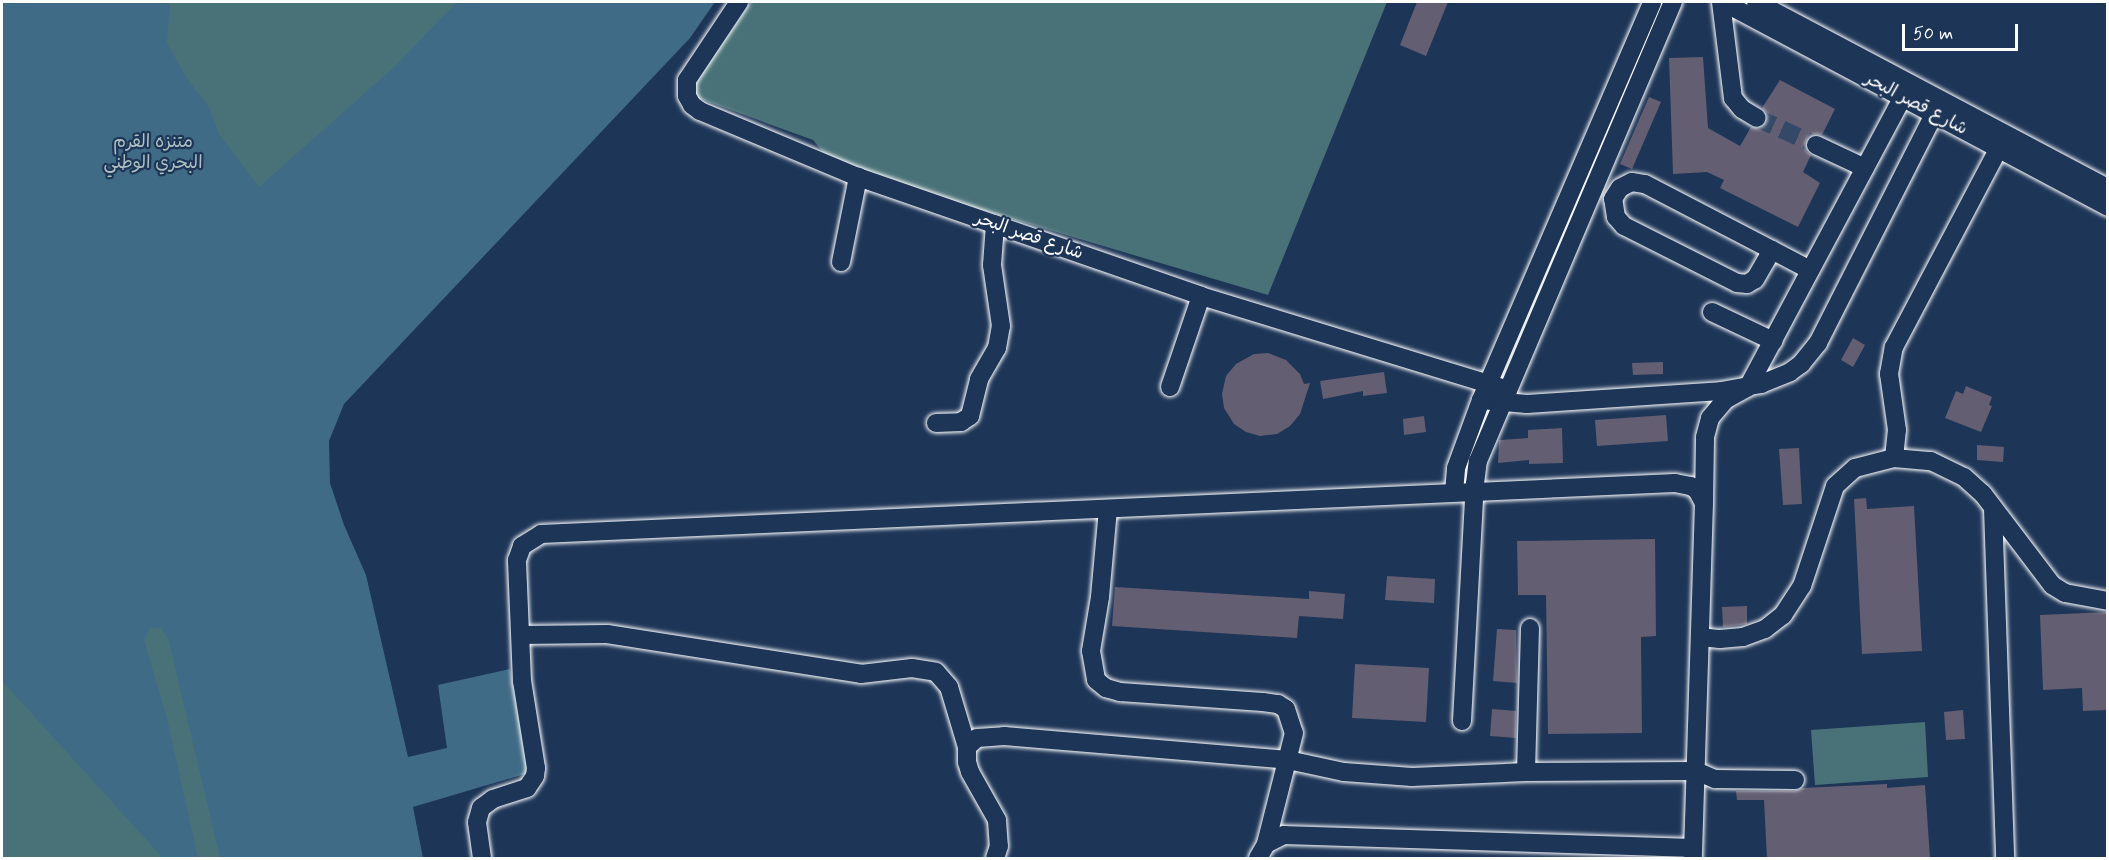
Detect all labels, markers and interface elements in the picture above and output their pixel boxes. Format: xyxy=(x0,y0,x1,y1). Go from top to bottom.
scale bar xyxy=(1905,12,2020,50)
text: 50 m xyxy=(1913,22,1953,46)
street label: شارع قصر البحر xyxy=(1861,68,1971,140)
park label: متنزه القرم البحري الوطني xyxy=(103,132,203,174)
street label: شارع قصر البحر xyxy=(972,207,1086,265)

